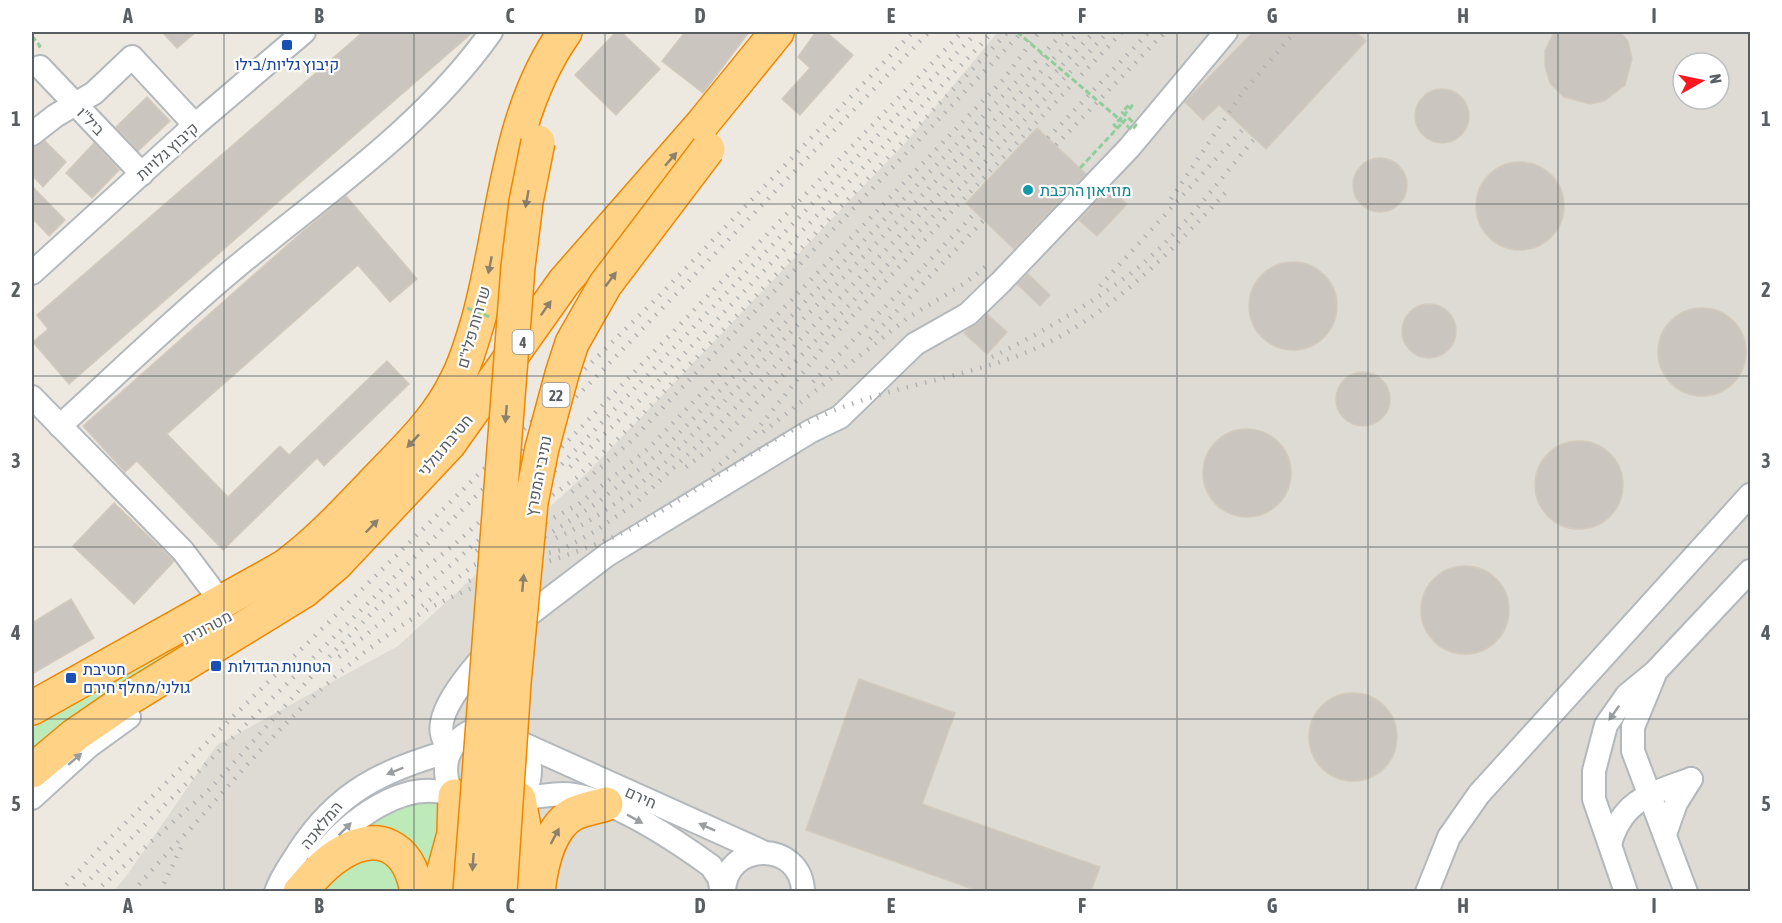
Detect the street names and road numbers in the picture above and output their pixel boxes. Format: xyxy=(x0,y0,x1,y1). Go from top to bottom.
street label: ביל"ו xyxy=(74,103,109,139)
street label: קיבוץ גלויות xyxy=(132,118,202,184)
street label: שדרות פלי"ם xyxy=(453,284,493,370)
road number: 4 xyxy=(512,330,534,354)
road number: 22 xyxy=(542,383,570,407)
street label: חטיבת גולני xyxy=(414,411,476,479)
street label: נתיבי המפרץ xyxy=(521,434,555,518)
street label: מטרונית xyxy=(179,607,235,647)
street label: חירם xyxy=(622,782,660,812)
street label: המלאכה xyxy=(296,798,346,852)

